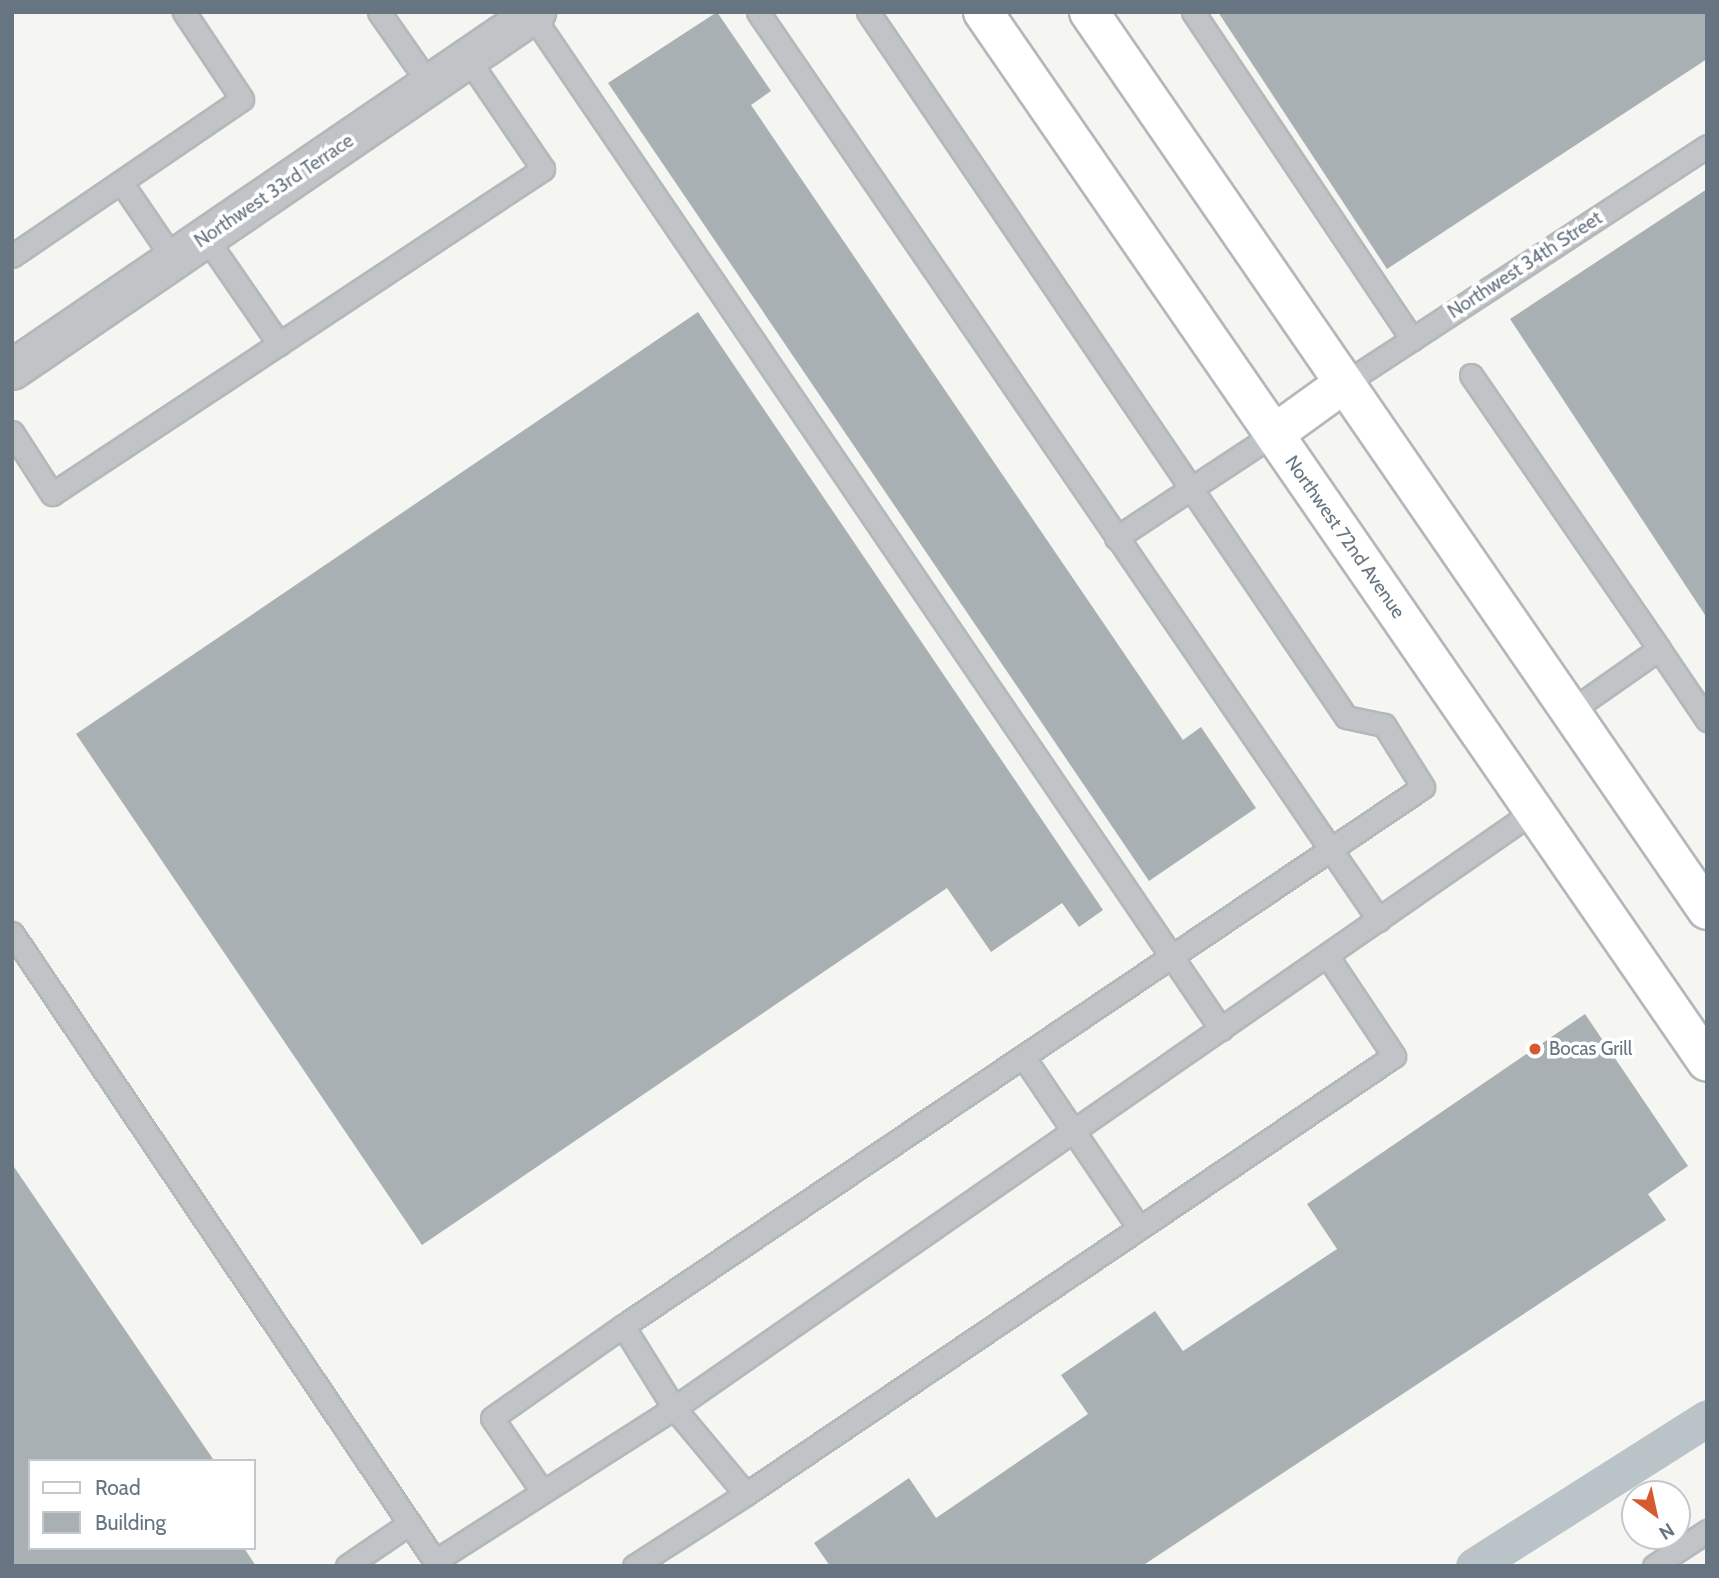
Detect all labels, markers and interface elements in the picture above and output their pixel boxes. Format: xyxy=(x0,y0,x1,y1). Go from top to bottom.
street label: Northwest 33rd Terrace xyxy=(190,129,358,253)
street label: Northwest 34th Street xyxy=(1444,207,1606,323)
street label: Northwest 72nd Avenue xyxy=(1280,451,1410,623)
place label: Bocas Grill xyxy=(1549,1038,1632,1060)
marker: Bocas Grill xyxy=(1527,1041,1543,1057)
legend xyxy=(28,1459,256,1550)
text: Road xyxy=(95,1475,141,1500)
north arrow xyxy=(1621,1480,1691,1550)
text: Building xyxy=(95,1510,166,1535)
text: N xyxy=(1655,1518,1679,1545)

